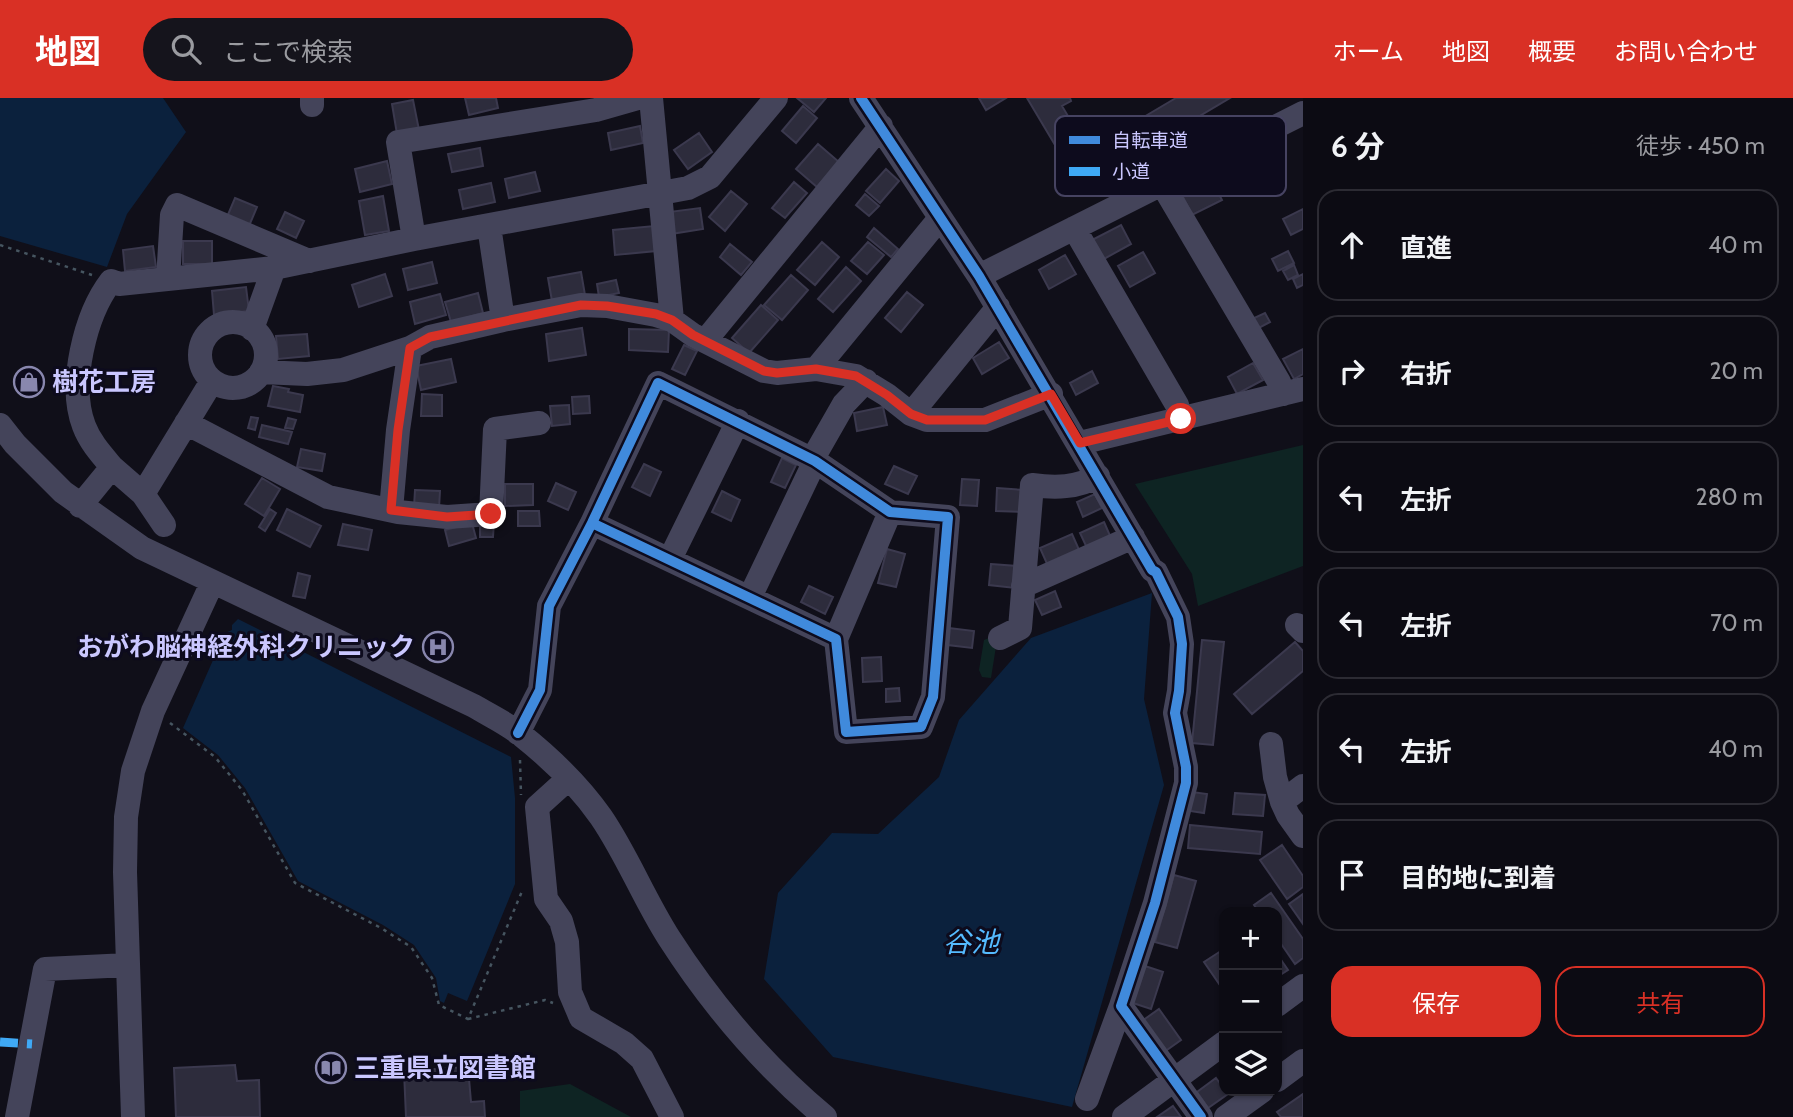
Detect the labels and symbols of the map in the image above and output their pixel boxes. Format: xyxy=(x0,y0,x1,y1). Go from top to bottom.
legend xyxy=(1055,116,1286,196)
text: 自転車道 xyxy=(1112,129,1188,152)
text: 小道 xyxy=(1112,160,1150,183)
shop icon: 樹花工房 xyxy=(12,365,46,399)
place label: 樹花工房 xyxy=(52,366,156,398)
route start xyxy=(1165,403,1196,434)
route end xyxy=(475,498,506,529)
hospital icon: おがわ脳神経外科クリニック xyxy=(421,630,455,664)
place label: おがわ脳神経外科クリニック xyxy=(77,631,415,663)
water label: 谷池 xyxy=(943,925,1002,959)
library icon: 三重県立図書館 xyxy=(314,1051,348,1085)
place label: 三重県立図書館 xyxy=(354,1052,536,1084)

